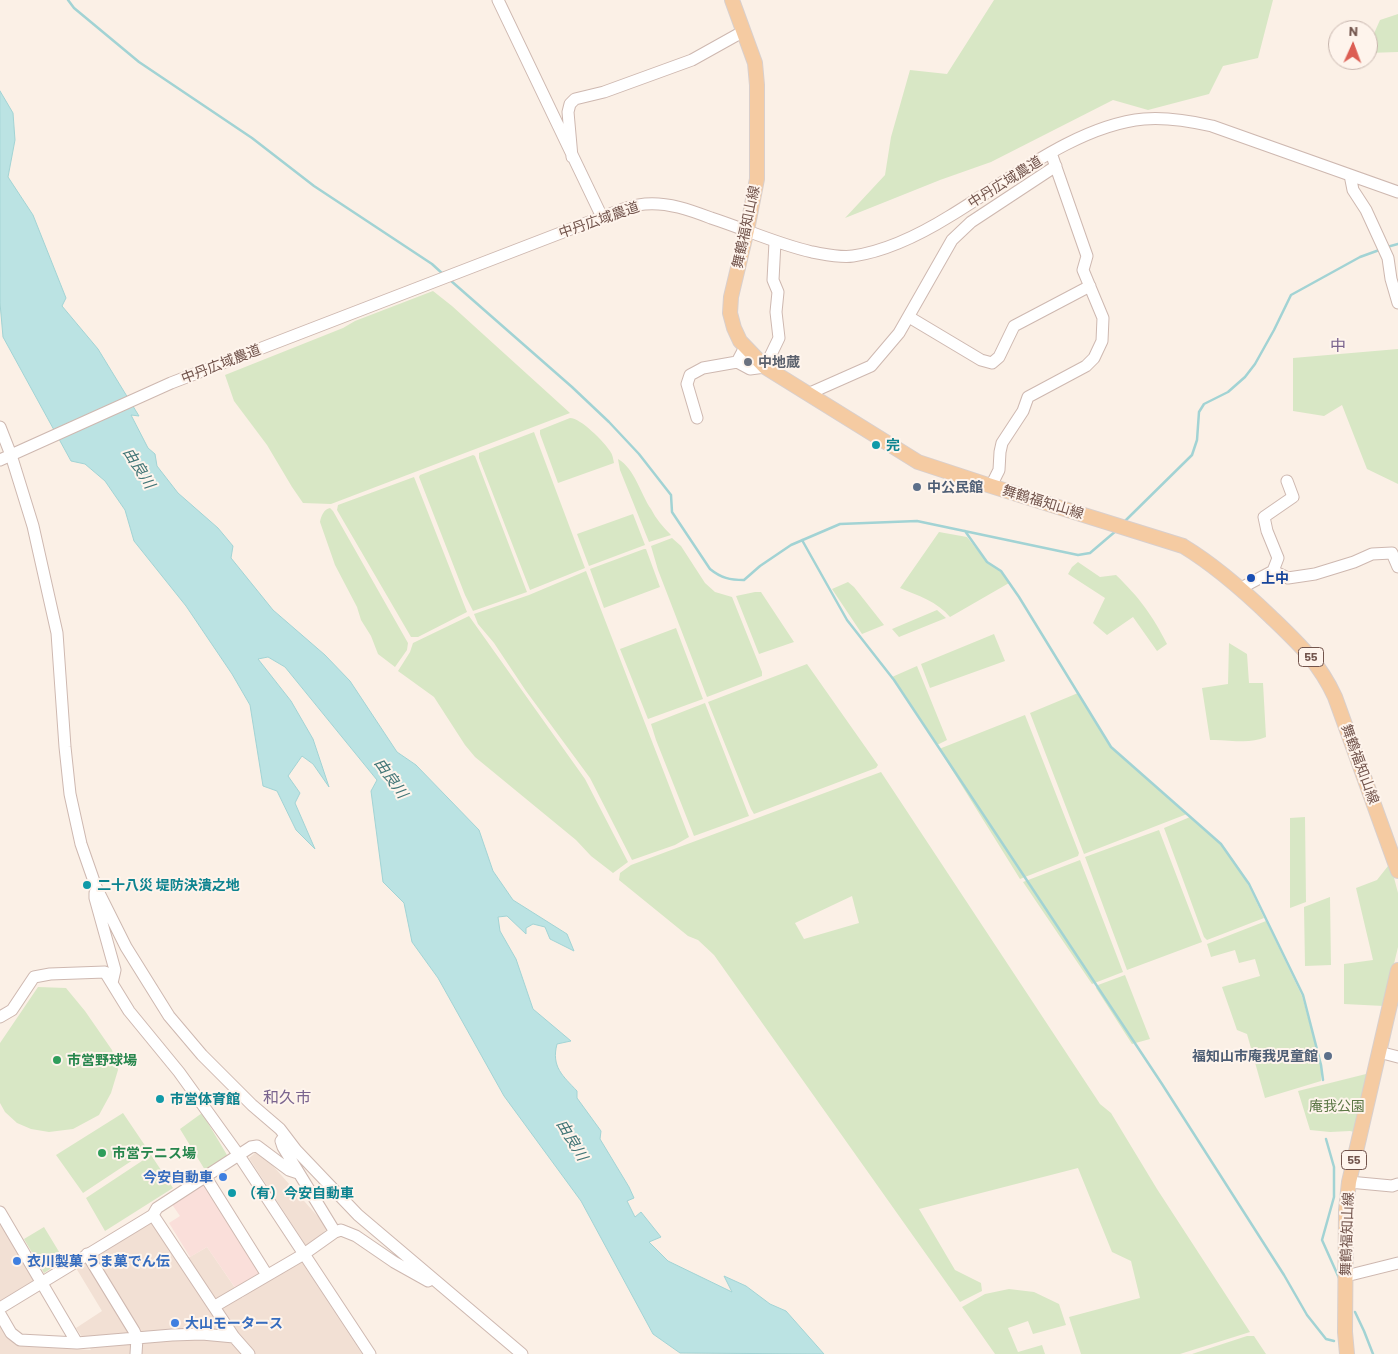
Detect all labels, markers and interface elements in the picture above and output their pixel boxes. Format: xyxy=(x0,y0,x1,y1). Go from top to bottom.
north arrow xyxy=(1328,20,1378,70)
text: N xyxy=(1349,22,1358,39)
street label: 中丹広域農道 xyxy=(965,153,1045,211)
street label: 舞鶴福知山線 xyxy=(729,184,763,270)
street label: 中丹広域農道 xyxy=(557,198,641,242)
district label: 中 xyxy=(1330,336,1346,356)
street label: 中丹広域農道 xyxy=(179,341,263,387)
place label: 中地蔵 xyxy=(758,354,800,370)
marker: 中地蔵 xyxy=(742,356,754,368)
place label: 完 xyxy=(886,437,900,453)
marker: 完 xyxy=(870,439,882,451)
water label: 由良川 xyxy=(119,444,159,492)
place label: 中公民館 xyxy=(927,479,983,495)
marker: 中公民館 xyxy=(911,481,923,493)
street label: 舞鶴福知山線 xyxy=(1000,482,1086,522)
place label: 上中 xyxy=(1261,570,1289,586)
marker: 上中 xyxy=(1245,572,1257,584)
road number: 55 xyxy=(1298,648,1324,666)
street label: 舞鶴福知山線 xyxy=(1338,722,1382,806)
water label: 由良川 xyxy=(371,754,411,802)
place label: 二十八災 堤防決潰之地 xyxy=(97,877,240,893)
marker: 二十八災 堤防決潰之地 xyxy=(81,879,93,891)
place label: 福知山市庵我児童館 xyxy=(1192,1048,1318,1064)
marker: 福知山市庵我児童館 xyxy=(1322,1050,1334,1062)
place label: 市営野球場 xyxy=(67,1052,137,1068)
marker: 市営野球場 xyxy=(51,1054,63,1066)
district label: 和久市 xyxy=(263,1088,311,1108)
place label: 市営体育館 xyxy=(170,1091,240,1107)
marker: 市営体育館 xyxy=(154,1093,166,1105)
park label: 庵我公園 xyxy=(1309,1098,1365,1114)
water label: 由良川 xyxy=(553,1116,591,1164)
place label: 市営テニス場 xyxy=(112,1145,196,1161)
marker: 市営テニス場 xyxy=(96,1147,108,1159)
road number: 55 xyxy=(1342,1150,1366,1170)
place label: 今安自動車 xyxy=(143,1169,213,1185)
marker: 今安自動車 xyxy=(217,1171,229,1183)
place label: （有）今安自動車 xyxy=(242,1185,354,1201)
marker: （有）今安自動車 xyxy=(226,1187,238,1199)
street label: 舞鶴福知山線 xyxy=(1337,1192,1357,1276)
place label: 衣川製菓 うま菓でん伝 xyxy=(27,1253,170,1269)
marker: 衣川製菓 うま菓でん伝 xyxy=(11,1255,23,1267)
place label: 大山モータース xyxy=(185,1315,283,1331)
marker: 大山モータース xyxy=(169,1317,181,1329)

